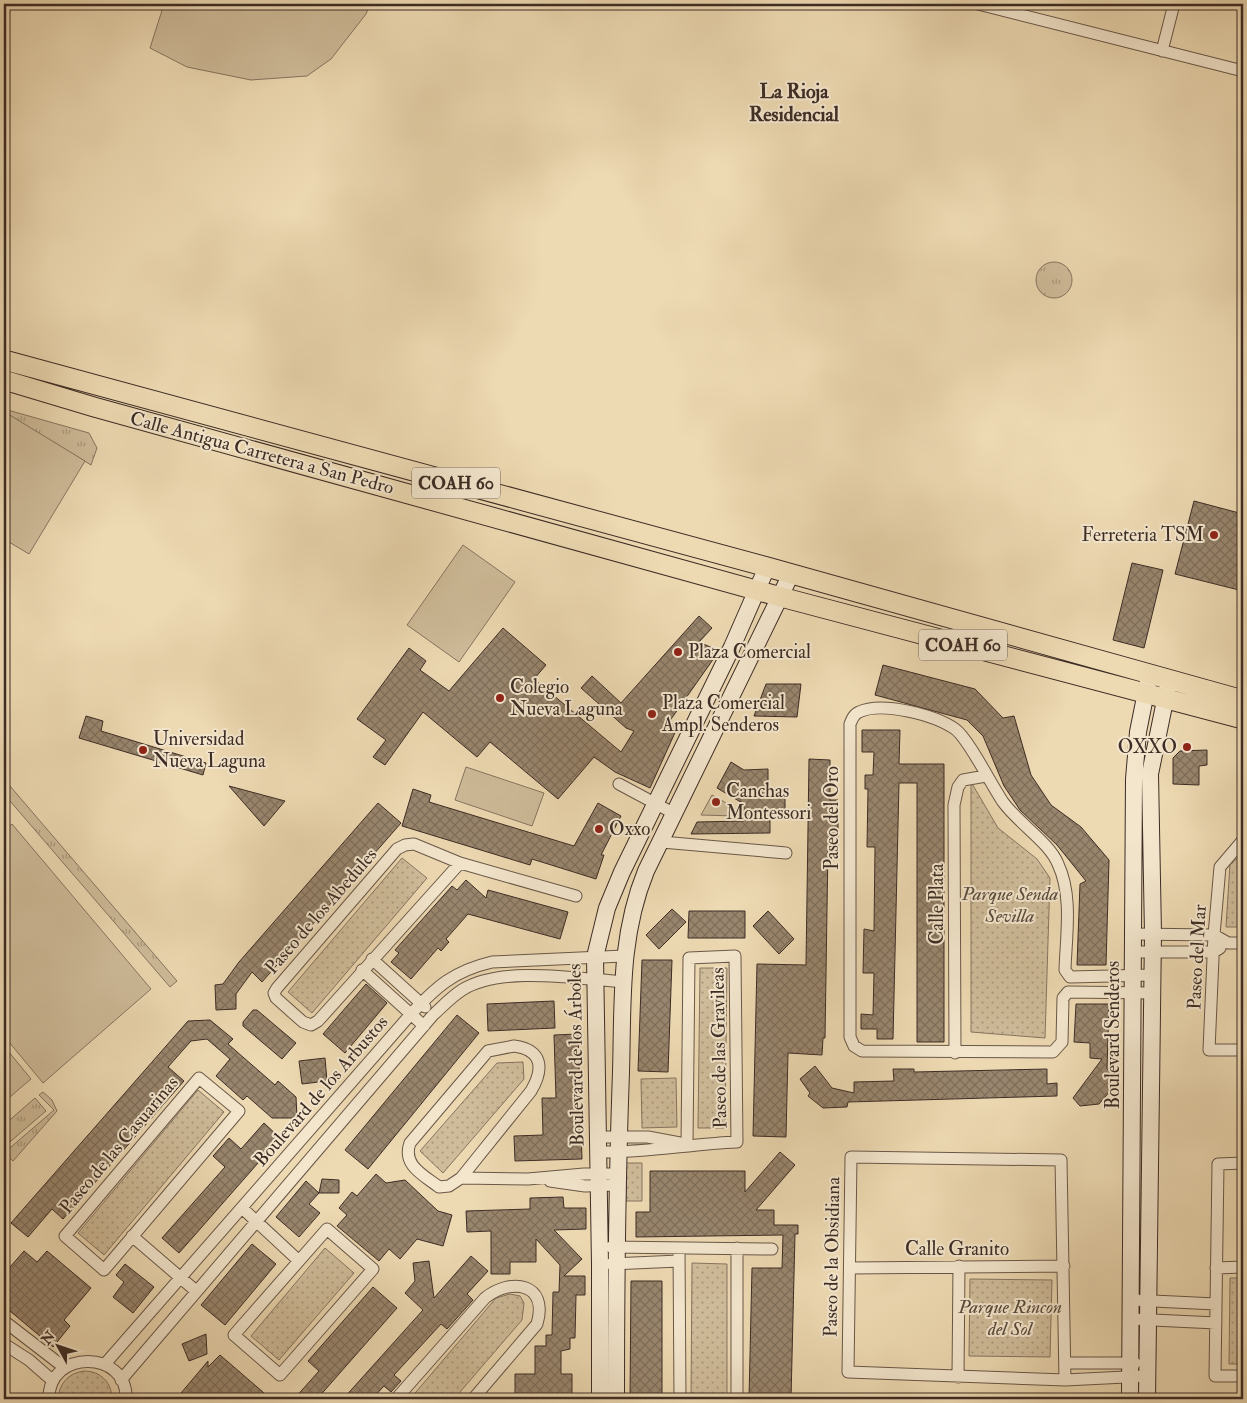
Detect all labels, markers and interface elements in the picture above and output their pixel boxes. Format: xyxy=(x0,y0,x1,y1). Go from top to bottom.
district label: La Rioja Residencial xyxy=(749,79,840,127)
street label: Calle Antigua Carretera a San Pedro xyxy=(127,406,397,500)
road number: COAH 60 xyxy=(412,468,500,498)
place label: Ferreteria TSM xyxy=(1081,523,1204,547)
marker: Ferreteria TSM xyxy=(1208,529,1220,541)
road number: COAH 60 xyxy=(919,630,1007,660)
place label: Plaza Comercial xyxy=(688,640,811,664)
marker: Plaza Comercial xyxy=(672,646,684,658)
place label: Colegio Nueva Laguna xyxy=(510,675,623,721)
place label: Plaza Comercial Ampl. Senderos xyxy=(661,691,785,738)
marker: Colegio Nueva Laguna xyxy=(494,692,506,704)
marker: Plaza Comercial Ampl. Senderos xyxy=(646,708,658,720)
place label: Universidad Nueva Laguna xyxy=(153,727,266,773)
place label: OXXO xyxy=(1118,735,1177,759)
marker: OXXO xyxy=(1181,741,1193,753)
marker: Universidad Nueva Laguna xyxy=(137,744,149,756)
street label: Paseo del Oro xyxy=(820,766,844,870)
place label: Canchas Montessori xyxy=(726,779,811,825)
marker: Canchas Montessori xyxy=(710,796,722,808)
place label: Oxxo xyxy=(609,817,650,841)
marker: Oxxo xyxy=(593,823,605,835)
street label: Paseo de los Abedules xyxy=(260,843,382,979)
street label: Calle Plata xyxy=(925,863,949,945)
park label: Parque Senda Sevilla xyxy=(961,882,1059,928)
street label: Paseo del Mar xyxy=(1182,904,1212,1010)
street label: Boulevard Senderos xyxy=(1101,961,1125,1109)
street label: Boulevard de los Árboles xyxy=(560,963,590,1147)
street label: Paseo de las Gravileas xyxy=(706,967,732,1129)
street label: Boulevard de los Arbustos xyxy=(249,1010,393,1172)
street label: Paseo de las Casuarinas xyxy=(54,1071,184,1219)
street label: Paseo de la Obsidiana xyxy=(819,1177,845,1337)
street label: Calle Granito xyxy=(905,1237,1009,1261)
park label: Parque Rincon del Sol xyxy=(957,1295,1062,1341)
north arrow xyxy=(32,1320,82,1370)
text: N xyxy=(37,1327,59,1349)

